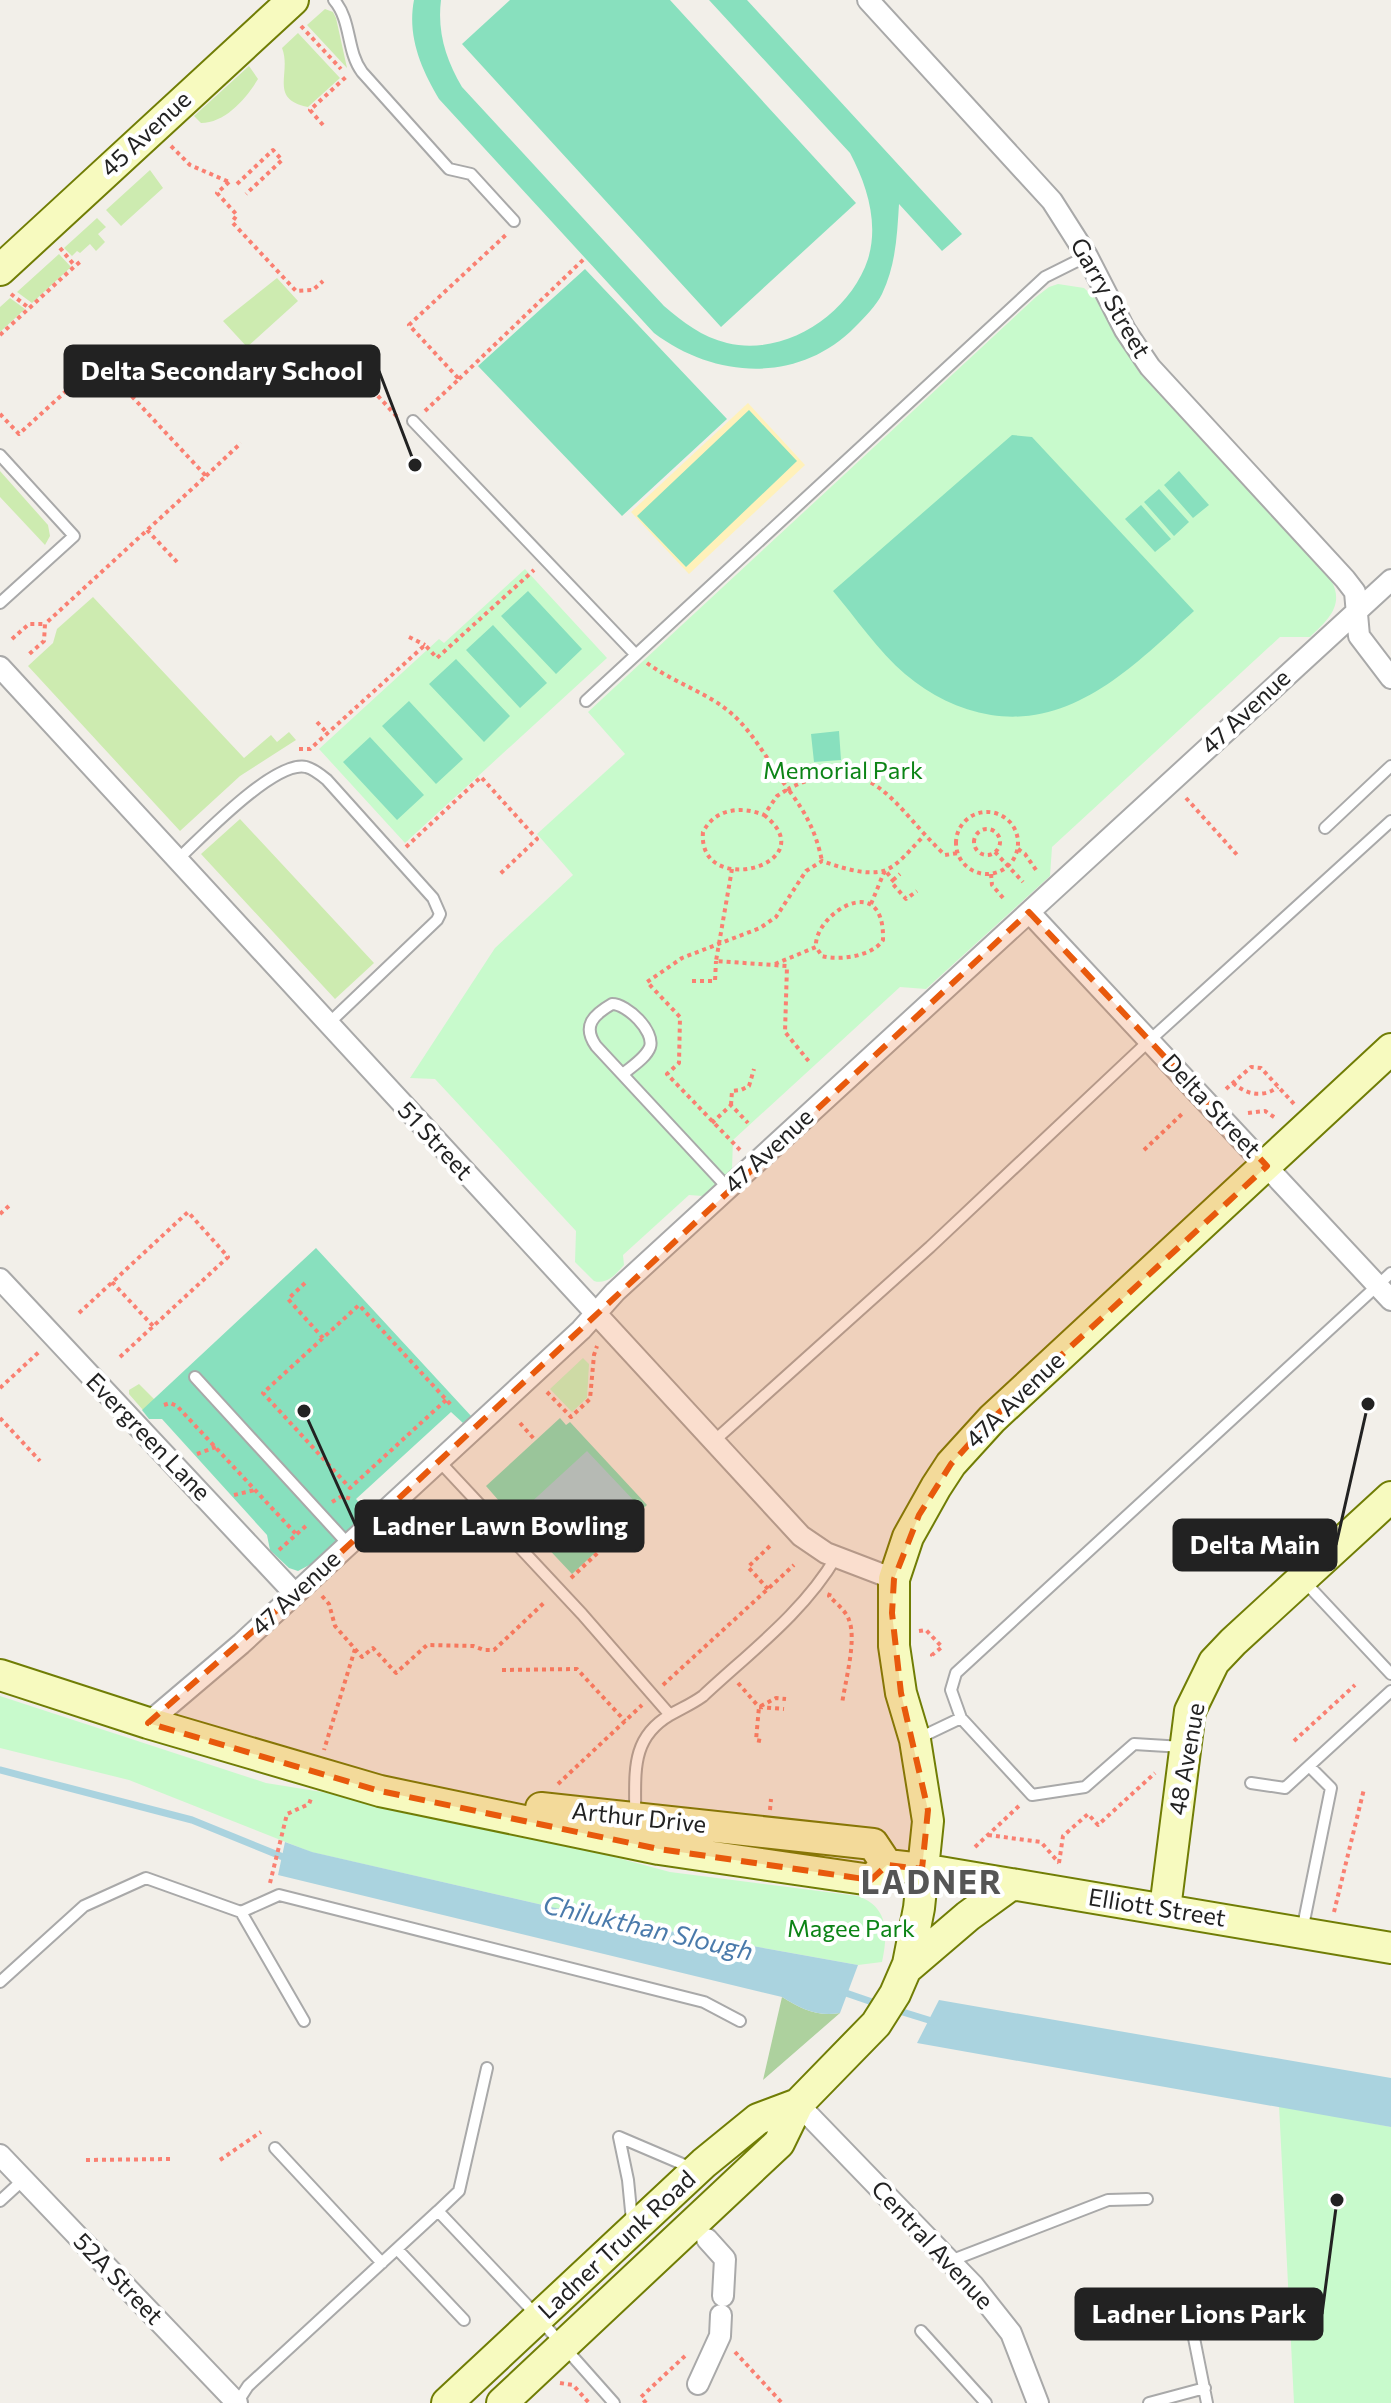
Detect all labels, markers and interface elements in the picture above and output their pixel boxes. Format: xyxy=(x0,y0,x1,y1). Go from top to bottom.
street label: 45 Avenue xyxy=(94,84,196,182)
street label: Garry Street xyxy=(1065,232,1157,363)
callout: Delta Secondary School xyxy=(65,346,379,396)
text: Delta Secondary School xyxy=(81,354,363,385)
street label: 47 Avenue xyxy=(1194,662,1296,759)
park label: Memorial Park xyxy=(763,755,923,784)
street label: Delta Street xyxy=(1157,1047,1268,1163)
street label: 51 Street xyxy=(393,1095,480,1185)
street label: 47 Avenue xyxy=(717,1101,819,1198)
street label: 47A Avenue xyxy=(959,1345,1069,1453)
street label: Evergreen Lane xyxy=(81,1366,217,1506)
callout: Ladner Lawn Bowling xyxy=(356,1501,643,1551)
text: Ladner Lawn Bowling xyxy=(372,1509,628,1540)
callout: Delta Main xyxy=(1174,1520,1336,1570)
text: Delta Main xyxy=(1190,1528,1320,1559)
street label: 47 Avenue xyxy=(244,1543,346,1640)
street label: 48 Avenue xyxy=(1161,1700,1210,1817)
street label: Arthur Drive xyxy=(570,1795,708,1838)
district label: LADNER xyxy=(861,1861,1003,1901)
street label: Elliott Street xyxy=(1086,1881,1228,1932)
water label: Chilukthan Slough xyxy=(540,1887,756,1966)
park label: Magee Park xyxy=(787,1913,915,1942)
street label: Ladner Trunk Road xyxy=(531,2164,701,2324)
street label: Central Avenue xyxy=(866,2174,1000,2314)
street label: 52A Street xyxy=(68,2226,170,2330)
callout: Ladner Lions Park xyxy=(1076,2289,1322,2339)
text: Ladner Lions Park xyxy=(1092,2297,1306,2328)

